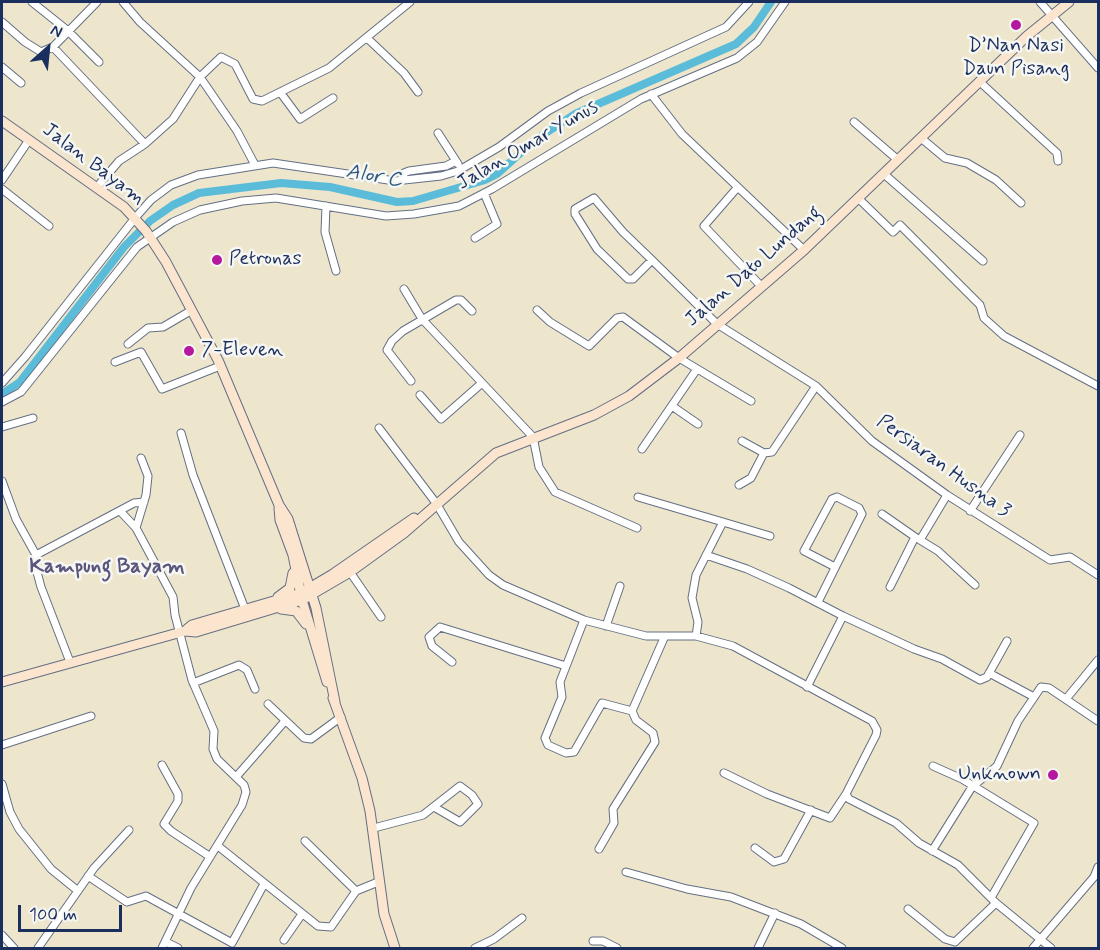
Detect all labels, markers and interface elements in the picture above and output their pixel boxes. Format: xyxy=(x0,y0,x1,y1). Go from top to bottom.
north arrow xyxy=(18,18,78,78)
marker: D’Nan Nasi Daun Pisang xyxy=(1009,18,1023,32)
text: N xyxy=(47,20,66,43)
place label: D’Nan Nasi Daun Pisang xyxy=(963,35,1069,82)
street label: Jalan Omar Yunus xyxy=(453,96,603,196)
street label: Jalan Bayam xyxy=(37,119,149,211)
water label: Alor C xyxy=(344,160,404,194)
street label: Jalan Dato Lundang xyxy=(681,201,827,333)
place label: Petronas xyxy=(229,248,301,272)
marker: Petronas xyxy=(210,253,224,267)
place label: 7-Eleven xyxy=(201,339,283,363)
marker: 7-Eleven xyxy=(182,344,196,358)
street label: Persiaran Husna 3 xyxy=(871,410,1015,524)
district label: Kampung Bayam xyxy=(29,555,185,581)
place label: Unknown xyxy=(958,763,1041,787)
marker: Unknown xyxy=(1046,768,1060,782)
scale bar xyxy=(21,893,124,931)
text: 100 m xyxy=(29,903,77,927)

